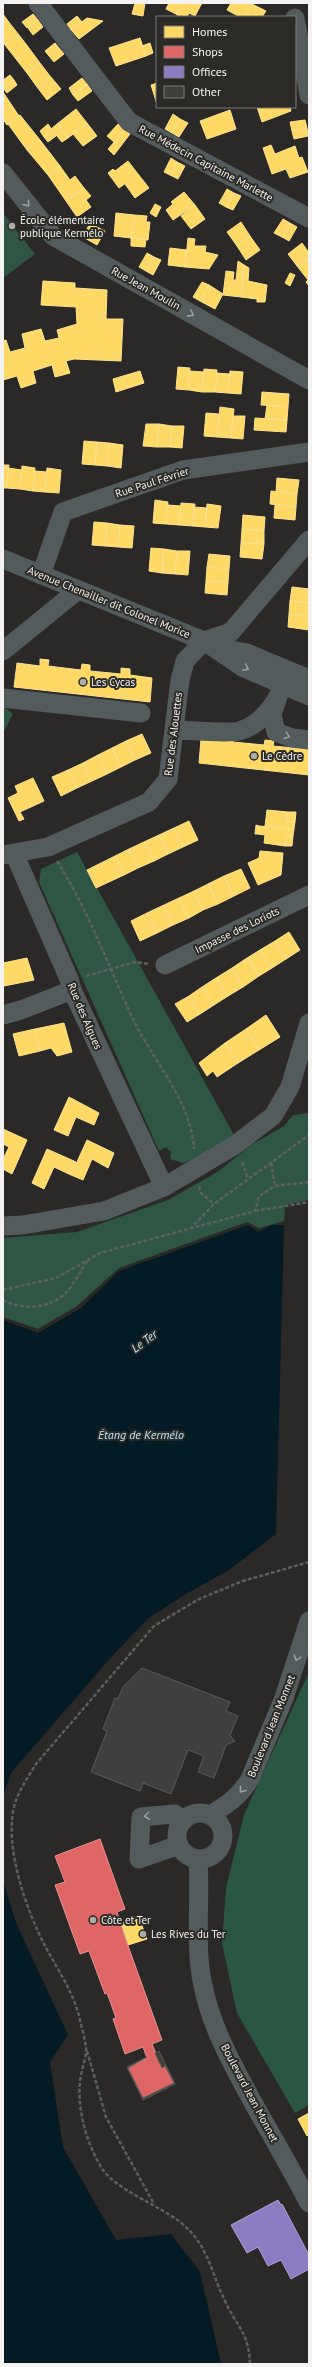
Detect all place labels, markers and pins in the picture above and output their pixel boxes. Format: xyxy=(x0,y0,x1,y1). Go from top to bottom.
place label: École élémentaire publique Kermélo xyxy=(20,213,105,240)
marker: École élémentaire publique Kermélo xyxy=(7,221,17,231)
place label: Les Cycas xyxy=(91,675,135,689)
marker: Les Cycas xyxy=(78,677,88,687)
place label: Le Cèdre xyxy=(262,749,303,763)
marker: Le Cèdre xyxy=(249,751,259,761)
place label: Côte et Ter xyxy=(101,1913,151,1927)
marker: Côte et Ter xyxy=(88,1915,98,1925)
place label: Les Rives du Ter xyxy=(151,1927,226,1941)
marker: Les Rives du Ter xyxy=(138,1929,148,1939)

